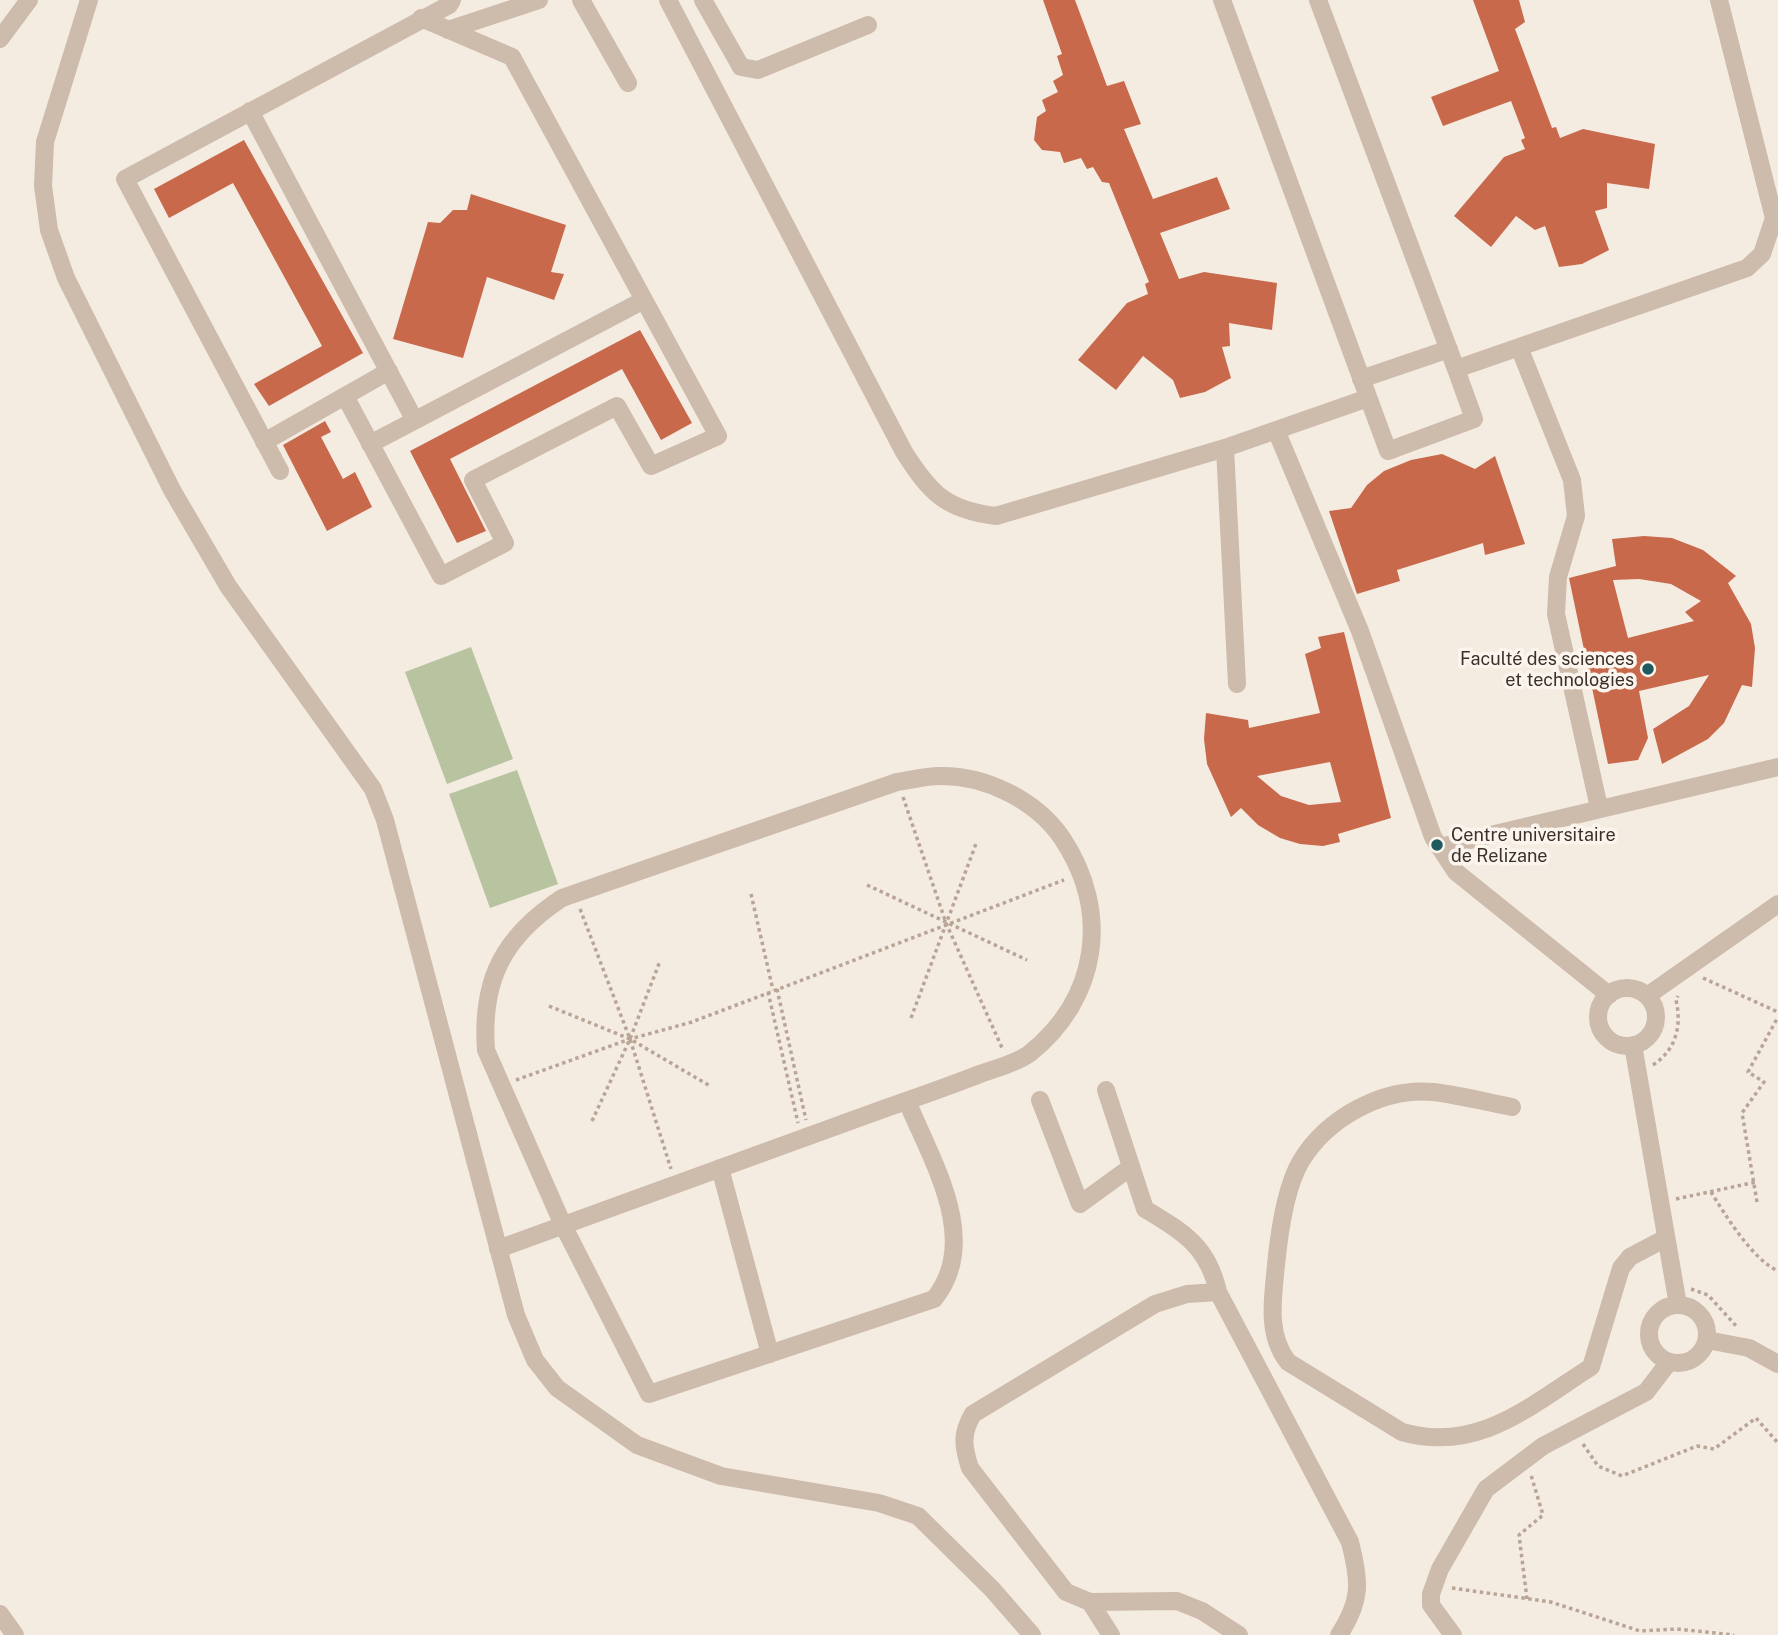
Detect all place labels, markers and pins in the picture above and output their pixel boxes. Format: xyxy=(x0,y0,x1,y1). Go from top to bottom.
place label: Faculté des sciences et technologies xyxy=(1460,648,1634,690)
marker: Faculté des sciences et technologies xyxy=(1640,661,1656,677)
place label: Centre universitaire de Relizane xyxy=(1451,824,1616,866)
marker: Centre universitaire de Relizane xyxy=(1429,837,1445,853)

